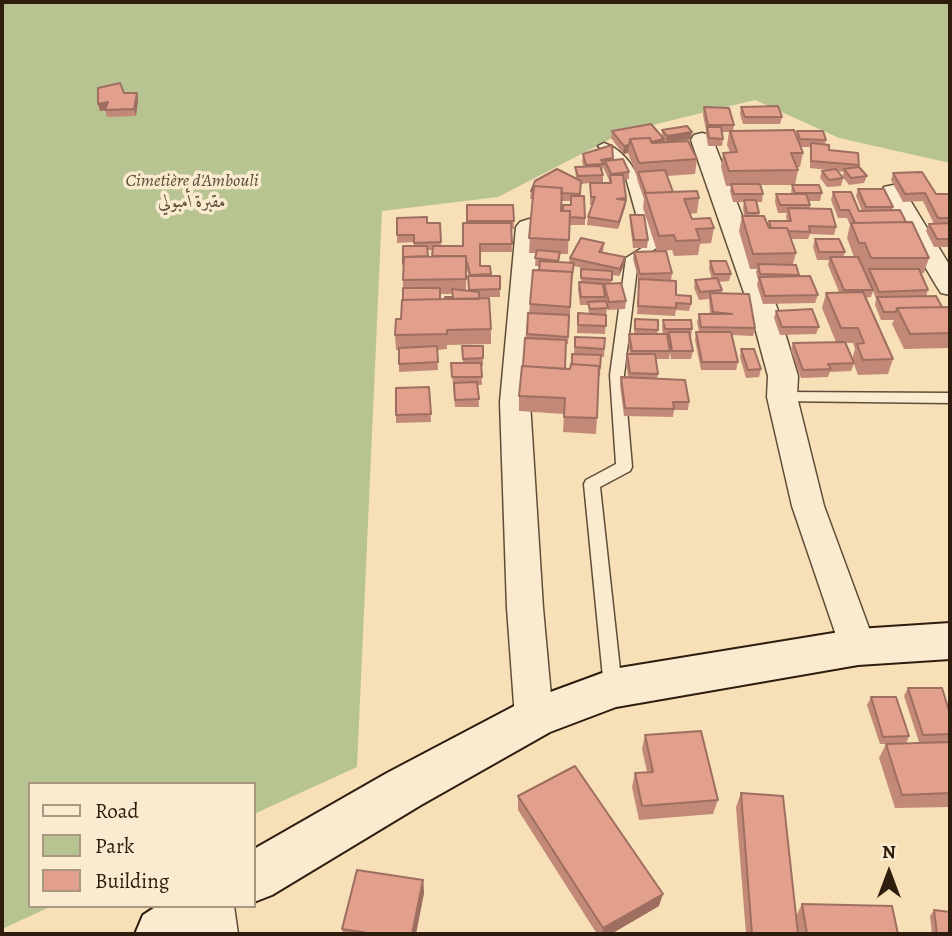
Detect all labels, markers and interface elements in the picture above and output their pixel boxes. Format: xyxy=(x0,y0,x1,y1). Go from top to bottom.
park label: Cimetière d'Ambouli مقبرة أمبولي xyxy=(126,171,258,214)
legend xyxy=(28,782,256,908)
text: Road xyxy=(95,797,139,825)
text: Park xyxy=(95,832,134,860)
north arrow xyxy=(854,838,924,908)
text: N xyxy=(882,839,896,865)
text: Building xyxy=(95,867,169,895)

